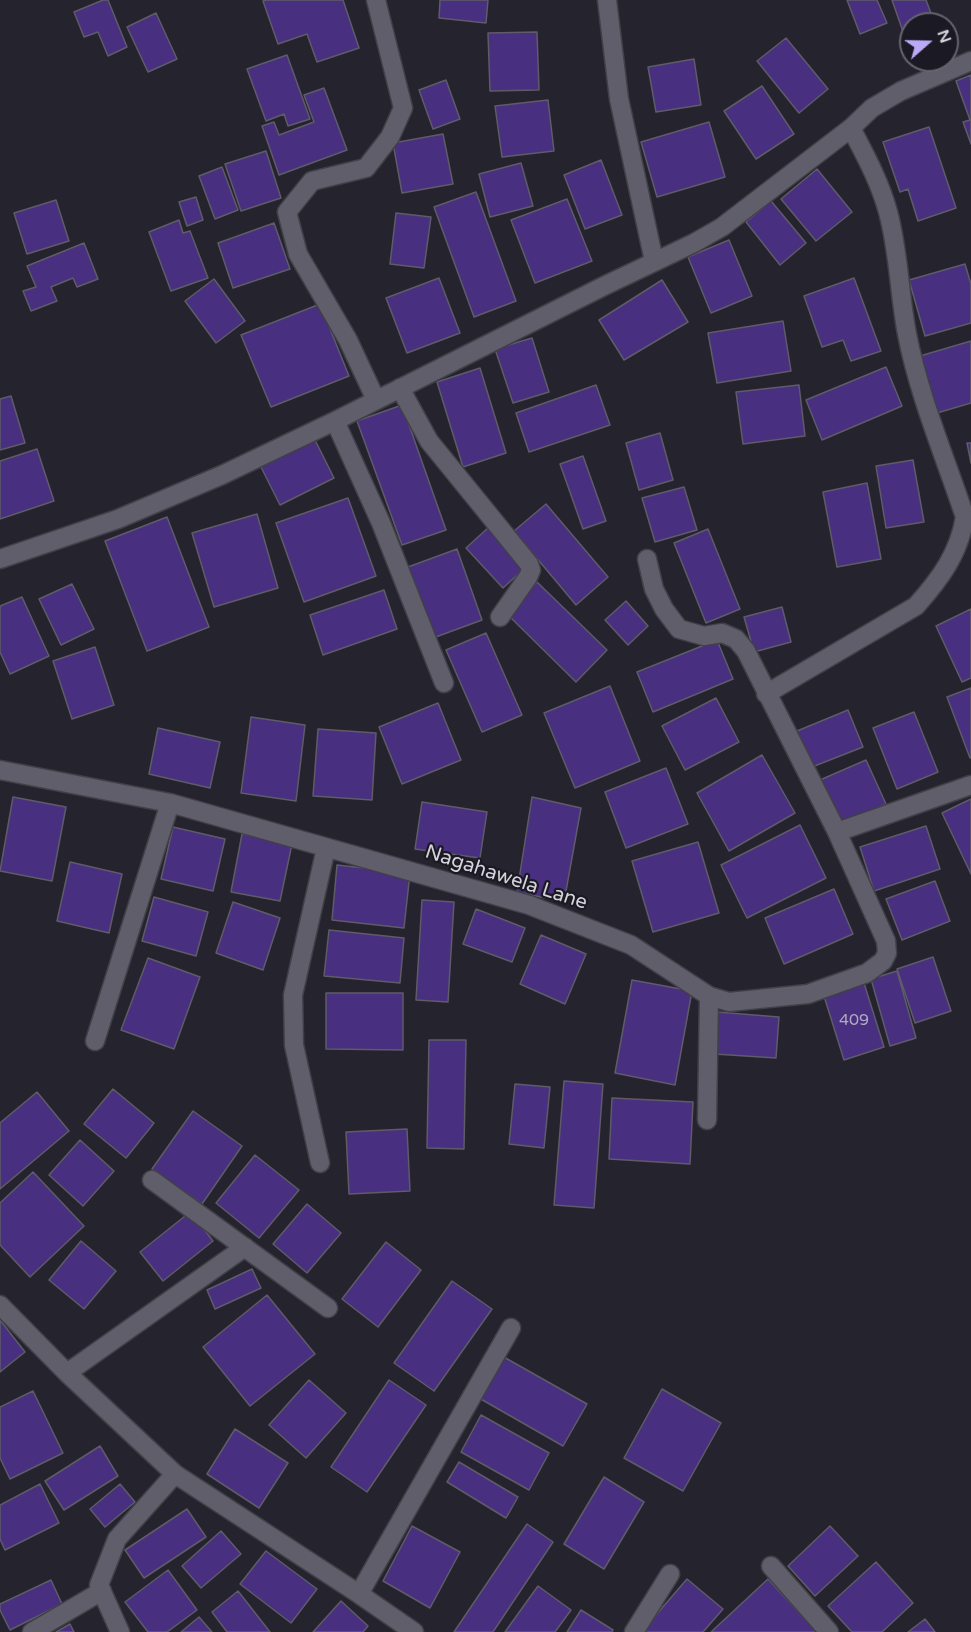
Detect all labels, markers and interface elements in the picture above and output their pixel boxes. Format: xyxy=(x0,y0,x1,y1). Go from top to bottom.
north arrow xyxy=(899,12,959,72)
text: N xyxy=(932,27,956,46)
street label: Nagahawela Lane xyxy=(422,840,590,916)
house number: 409 xyxy=(839,1011,869,1031)

